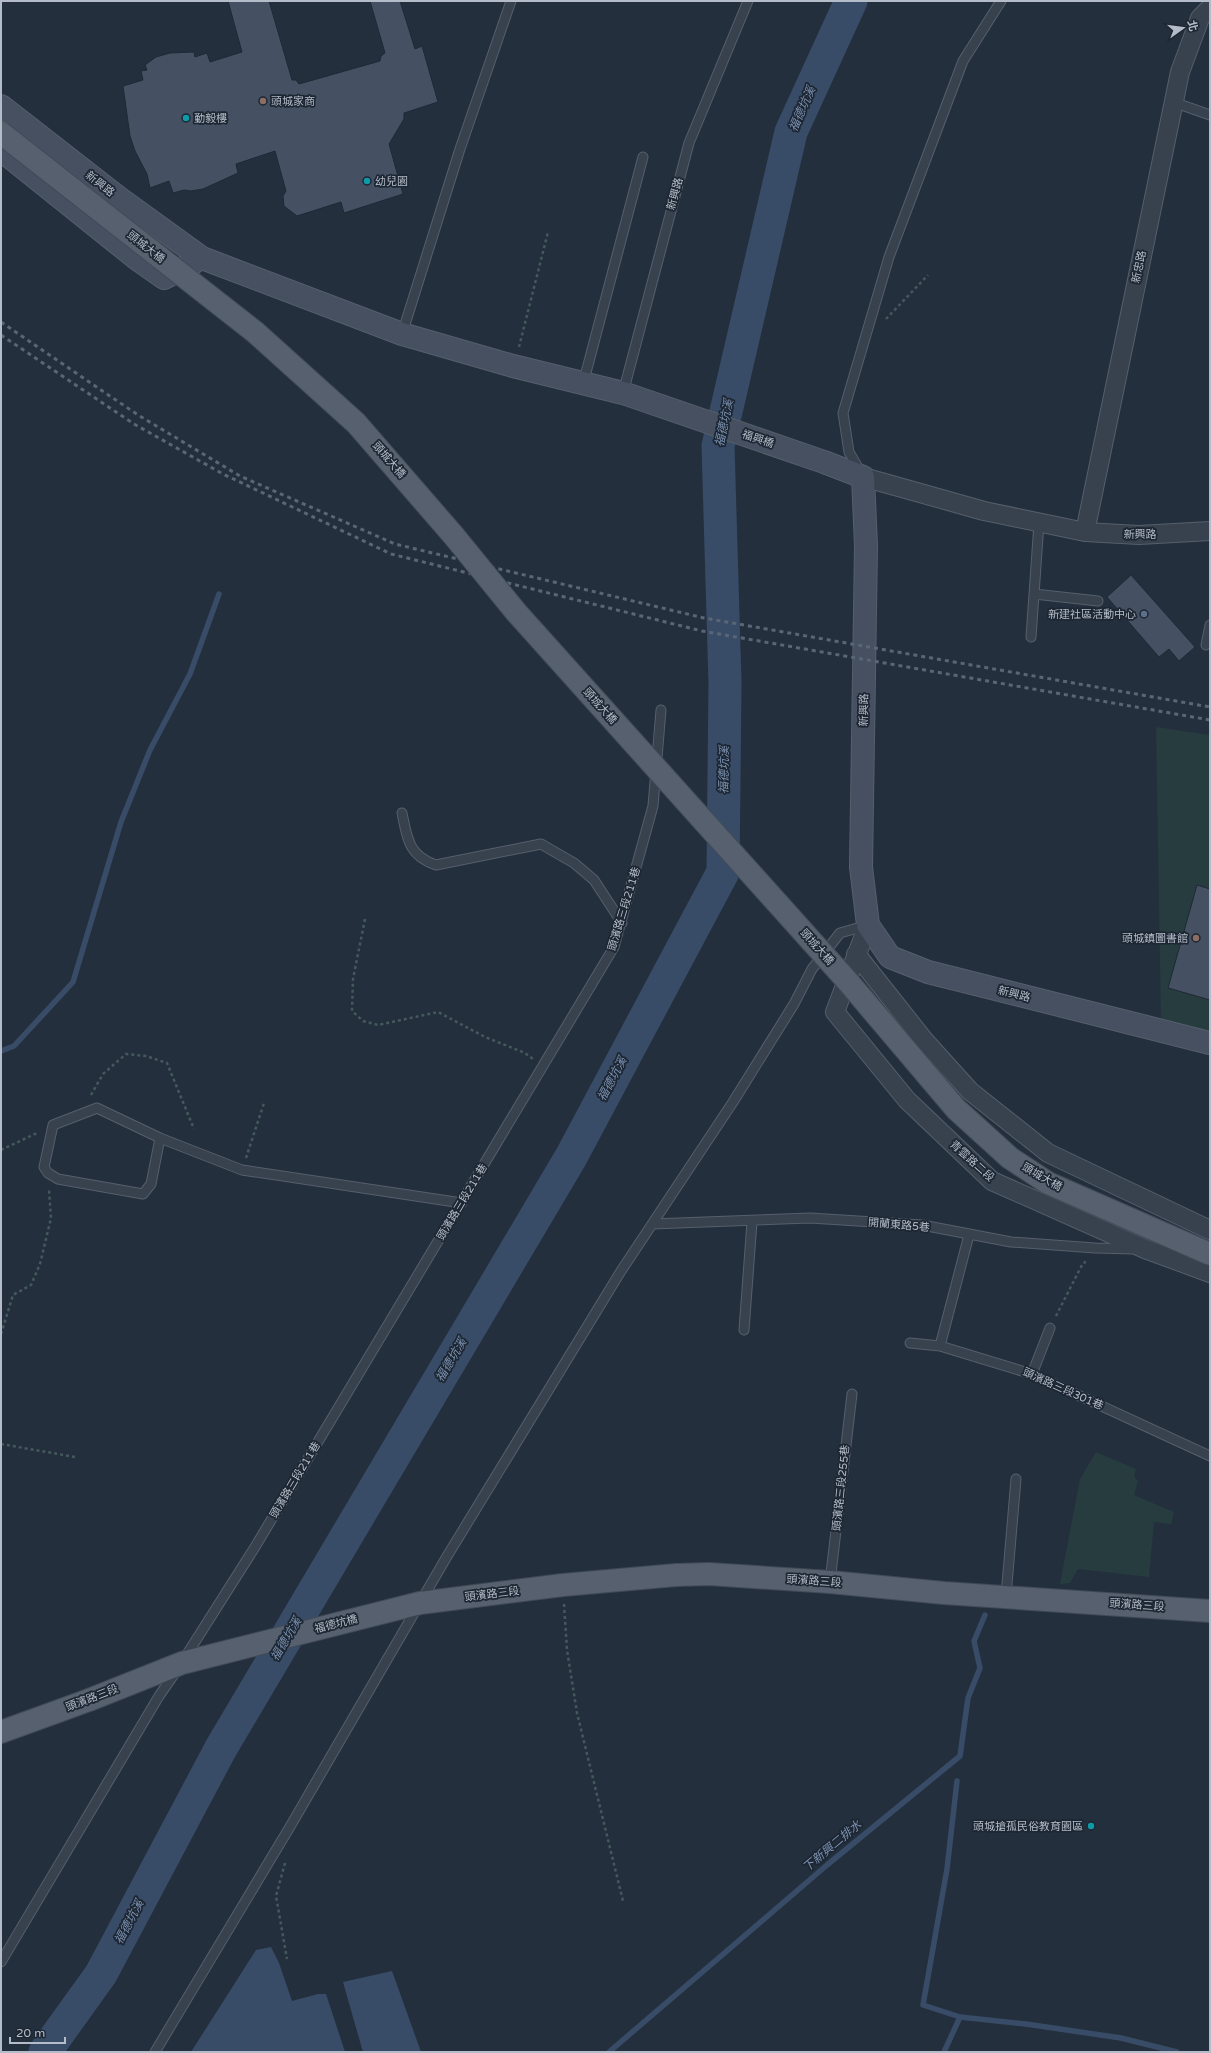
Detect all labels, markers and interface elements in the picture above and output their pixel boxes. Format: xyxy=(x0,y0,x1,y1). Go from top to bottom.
north arrow xyxy=(1163,8,1203,48)
text: 北 xyxy=(1185,19,1200,33)
water label: 福德坑溪 xyxy=(786,82,819,134)
place label: 頭城家商 xyxy=(271,95,315,108)
marker: 頭城家商 xyxy=(258,96,268,106)
place label: 勤毅樓 xyxy=(194,112,227,125)
marker: 勤毅樓 xyxy=(181,113,191,123)
street label: 新興路 xyxy=(83,169,117,199)
place label: 幼兒園 xyxy=(375,175,408,188)
marker: 幼兒園 xyxy=(362,176,372,186)
street label: 新興路 xyxy=(664,176,686,212)
street label: 頭城大橋 xyxy=(125,228,167,266)
street label: 新忠路 xyxy=(1129,250,1149,284)
water label: 福德坑溪 xyxy=(712,396,736,448)
street label: 福興橋 xyxy=(740,427,776,451)
street label: 頭城大橋 xyxy=(370,439,408,481)
street label: 新興路 xyxy=(1124,528,1157,541)
place label: 新建社區活動中心 xyxy=(1048,608,1136,621)
marker: 新建社區活動中心 xyxy=(1139,609,1149,619)
street label: 頭城大橋 xyxy=(580,685,620,727)
street label: 新興路 xyxy=(857,693,871,727)
water label: 福德坑溪 xyxy=(717,744,731,794)
street label: 頭濱路三段211巷 xyxy=(605,866,643,952)
street label: 頭城大橋 xyxy=(797,926,837,968)
place label: 頭城鎮圖書館 xyxy=(1122,932,1188,945)
marker: 頭城鎮圖書館 xyxy=(1191,933,1201,943)
street label: 新興路 xyxy=(996,984,1032,1004)
water label: 福德坑溪 xyxy=(595,1053,630,1103)
street label: 青雲路二段 xyxy=(947,1138,997,1184)
street label: 頭城大橋 xyxy=(1020,1160,1064,1194)
street label: 頭濱路三段211巷 xyxy=(434,1161,490,1243)
street label: 開蘭東路5巷 xyxy=(868,1216,930,1234)
water label: 福德坑溪 xyxy=(433,1334,470,1384)
street label: 頭濱路三段301巷 xyxy=(1021,1365,1105,1413)
street label: 頭濱路三段211巷 xyxy=(267,1439,323,1521)
street label: 頭濱路三段255巷 xyxy=(830,1444,852,1532)
street label: 頭濱路三段 xyxy=(786,1573,842,1589)
street label: 頭濱路三段 xyxy=(464,1584,520,1604)
street label: 頭濱路三段 xyxy=(1109,1597,1165,1613)
street label: 福德坑橋 xyxy=(313,1612,359,1636)
water label: 福德坑溪 xyxy=(268,1613,305,1663)
street label: 頭濱路三段 xyxy=(64,1682,120,1714)
water label: 下新興二排水 xyxy=(800,1817,865,1875)
place label: 頭城搶孤民俗教育園區 xyxy=(973,1820,1083,1833)
marker: 頭城搶孤民俗教育園區 xyxy=(1086,1821,1096,1831)
water label: 福德坑溪 xyxy=(112,1896,147,1946)
scale bar xyxy=(10,2019,65,2045)
text: 20 m xyxy=(16,2026,45,2040)

